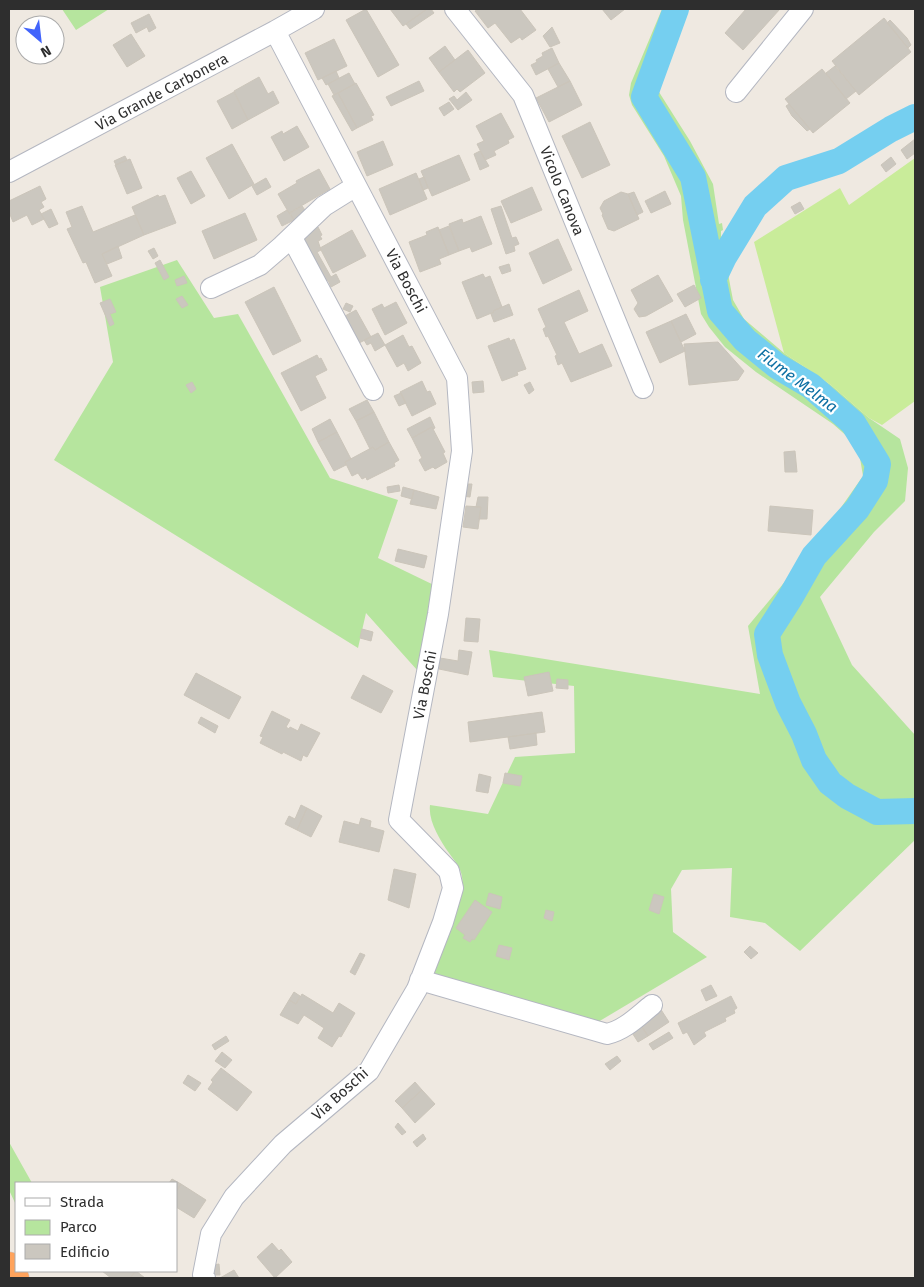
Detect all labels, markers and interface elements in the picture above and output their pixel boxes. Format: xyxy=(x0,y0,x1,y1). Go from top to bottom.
north arrow xyxy=(15,15,65,65)
text: N xyxy=(38,41,54,61)
street label: Via Grande Carbonera xyxy=(93,49,231,135)
street label: Vicolo Canova xyxy=(536,144,588,238)
street label: Via Boschi xyxy=(382,246,430,316)
water label: Fiume Melma xyxy=(754,344,841,417)
street label: Via Boschi xyxy=(410,649,440,721)
street label: Via Boschi xyxy=(308,1064,372,1124)
legend xyxy=(15,1182,178,1272)
text: Strada xyxy=(60,1193,104,1211)
text: Parco xyxy=(60,1218,97,1236)
text: Edificio xyxy=(60,1243,110,1261)

